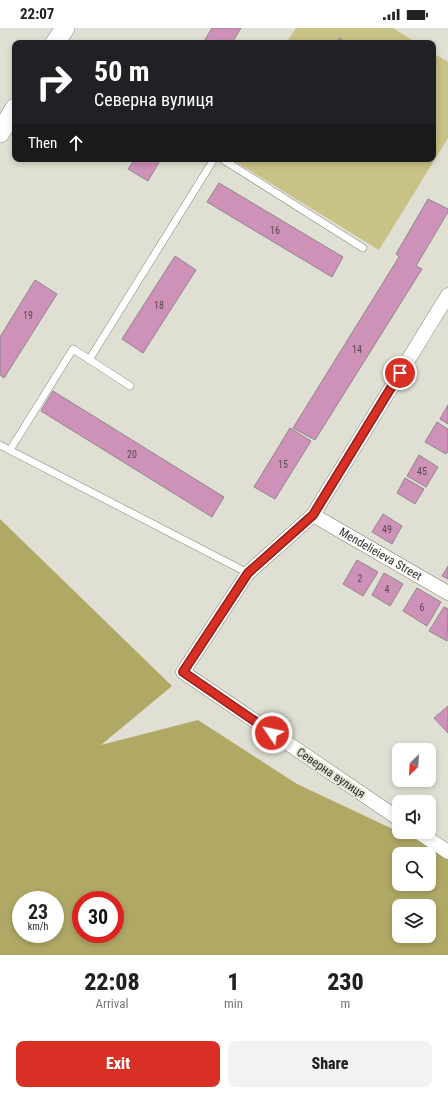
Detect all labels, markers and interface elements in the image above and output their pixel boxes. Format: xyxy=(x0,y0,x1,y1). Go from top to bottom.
text: 22:07 xyxy=(20,5,54,23)
text: 50 m xyxy=(94,55,150,88)
icon: right xyxy=(28,56,80,108)
text: Северна вулиця xyxy=(94,89,214,110)
icon: ahead xyxy=(65,132,87,154)
text: Then xyxy=(28,134,57,152)
house number: 16 xyxy=(270,225,280,236)
house number: 18 xyxy=(154,300,164,311)
house number: 19 xyxy=(23,310,33,321)
house number: 14 xyxy=(352,344,362,355)
pin xyxy=(383,356,417,390)
icon: arrive xyxy=(389,362,411,384)
house number: 20 xyxy=(127,449,137,460)
house number: 15 xyxy=(278,459,288,470)
house number: 45 xyxy=(417,466,427,477)
house number: 49 xyxy=(382,524,392,535)
street label: Mendelieieva Street xyxy=(337,525,425,584)
house number: 2 xyxy=(358,573,363,584)
house number: 4 xyxy=(385,584,390,595)
house number: 6 xyxy=(420,602,425,613)
position arrow xyxy=(251,712,293,754)
north arrow xyxy=(392,743,436,787)
map controls xyxy=(392,743,436,943)
street label: Северна вулиця xyxy=(294,745,368,801)
button: sound xyxy=(392,795,436,839)
button: search xyxy=(392,847,436,891)
speed limit sign: 30 xyxy=(72,891,124,943)
button: layers xyxy=(392,899,436,943)
text: 23 xyxy=(28,900,48,924)
text: km/h xyxy=(28,921,48,932)
text: 22:08 xyxy=(84,968,140,996)
text: 1 xyxy=(227,968,240,996)
text: 230 xyxy=(327,968,364,996)
text: Arrival xyxy=(95,996,129,1011)
text: min xyxy=(224,996,243,1011)
text: m xyxy=(341,996,350,1011)
button: Exit xyxy=(16,1041,220,1087)
button: Share xyxy=(228,1041,432,1087)

